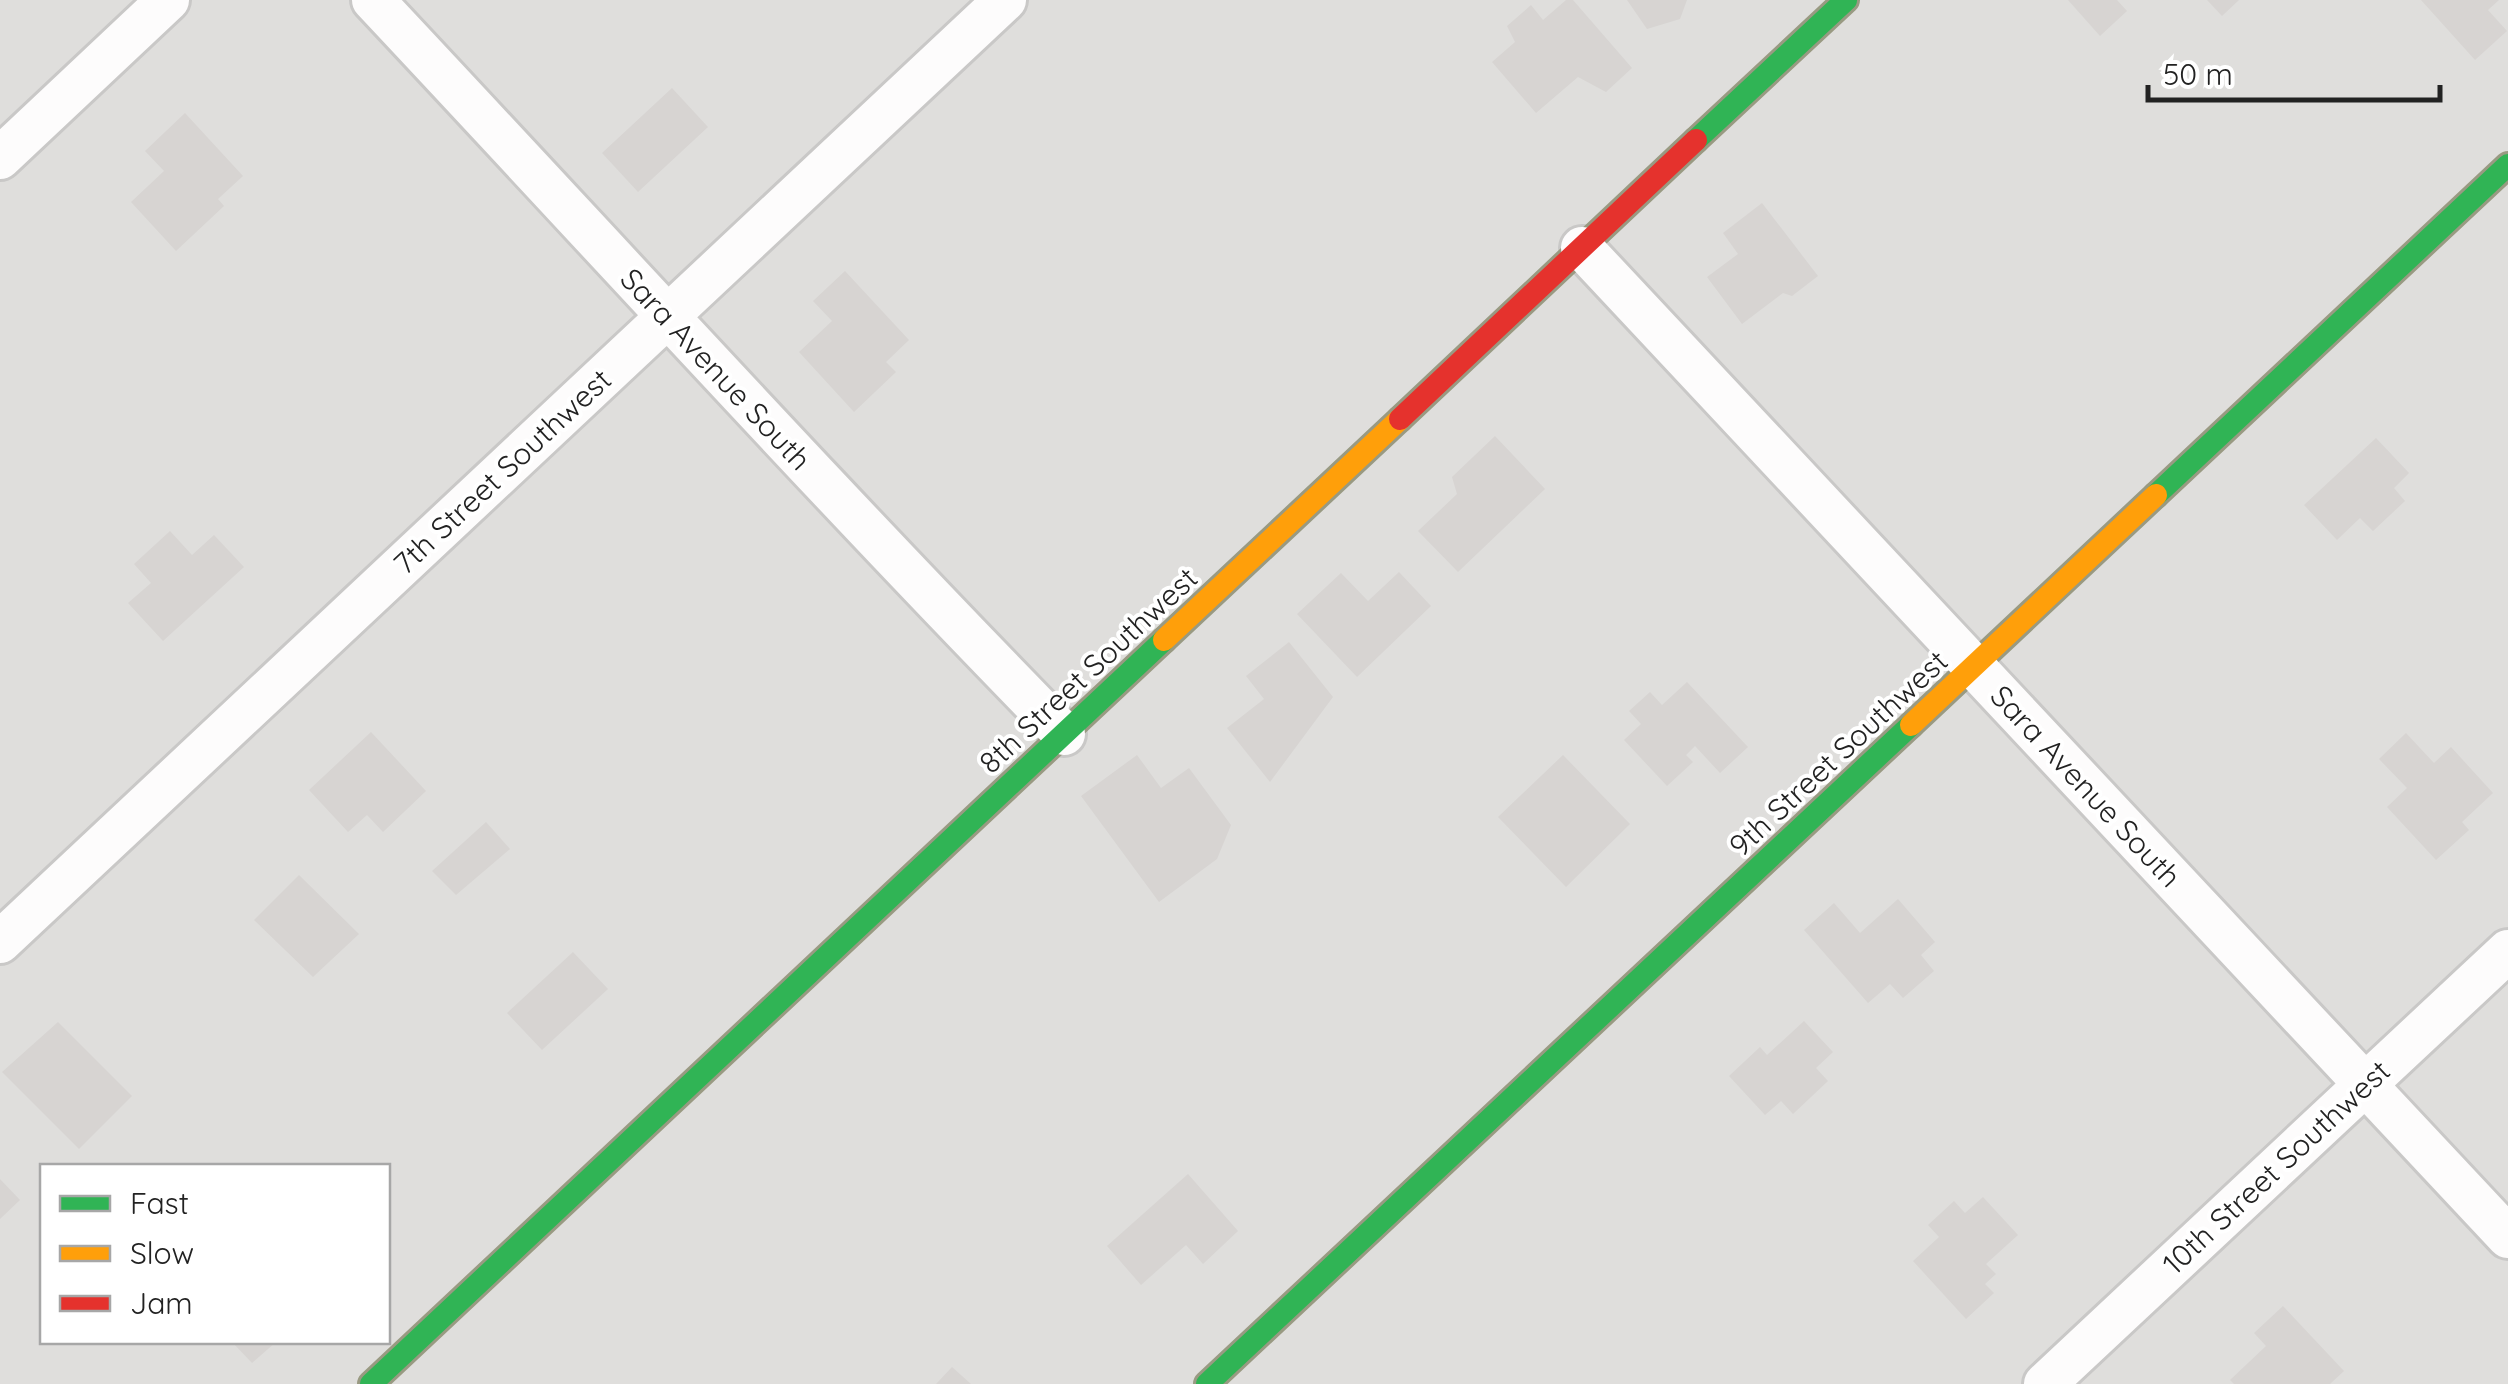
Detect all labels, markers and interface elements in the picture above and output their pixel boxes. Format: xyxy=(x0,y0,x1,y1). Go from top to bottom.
scale bar xyxy=(2148,40,2440,102)
text: 50 m xyxy=(2163,55,2233,93)
street label: Sara Avenue South xyxy=(613,260,819,478)
street label: 7th Street Southwest xyxy=(385,360,619,582)
street label: 8th Street Southwest xyxy=(971,559,1205,781)
street label: 9th Street Southwest xyxy=(1721,642,1955,864)
street label: Sara Avenue South xyxy=(1983,677,2189,895)
street label: 10th Street Southwest xyxy=(2154,1052,2398,1282)
legend xyxy=(40,1164,390,1344)
text: Fast xyxy=(130,1184,189,1222)
text: Slow xyxy=(130,1234,194,1272)
text: Jam xyxy=(130,1284,193,1322)

